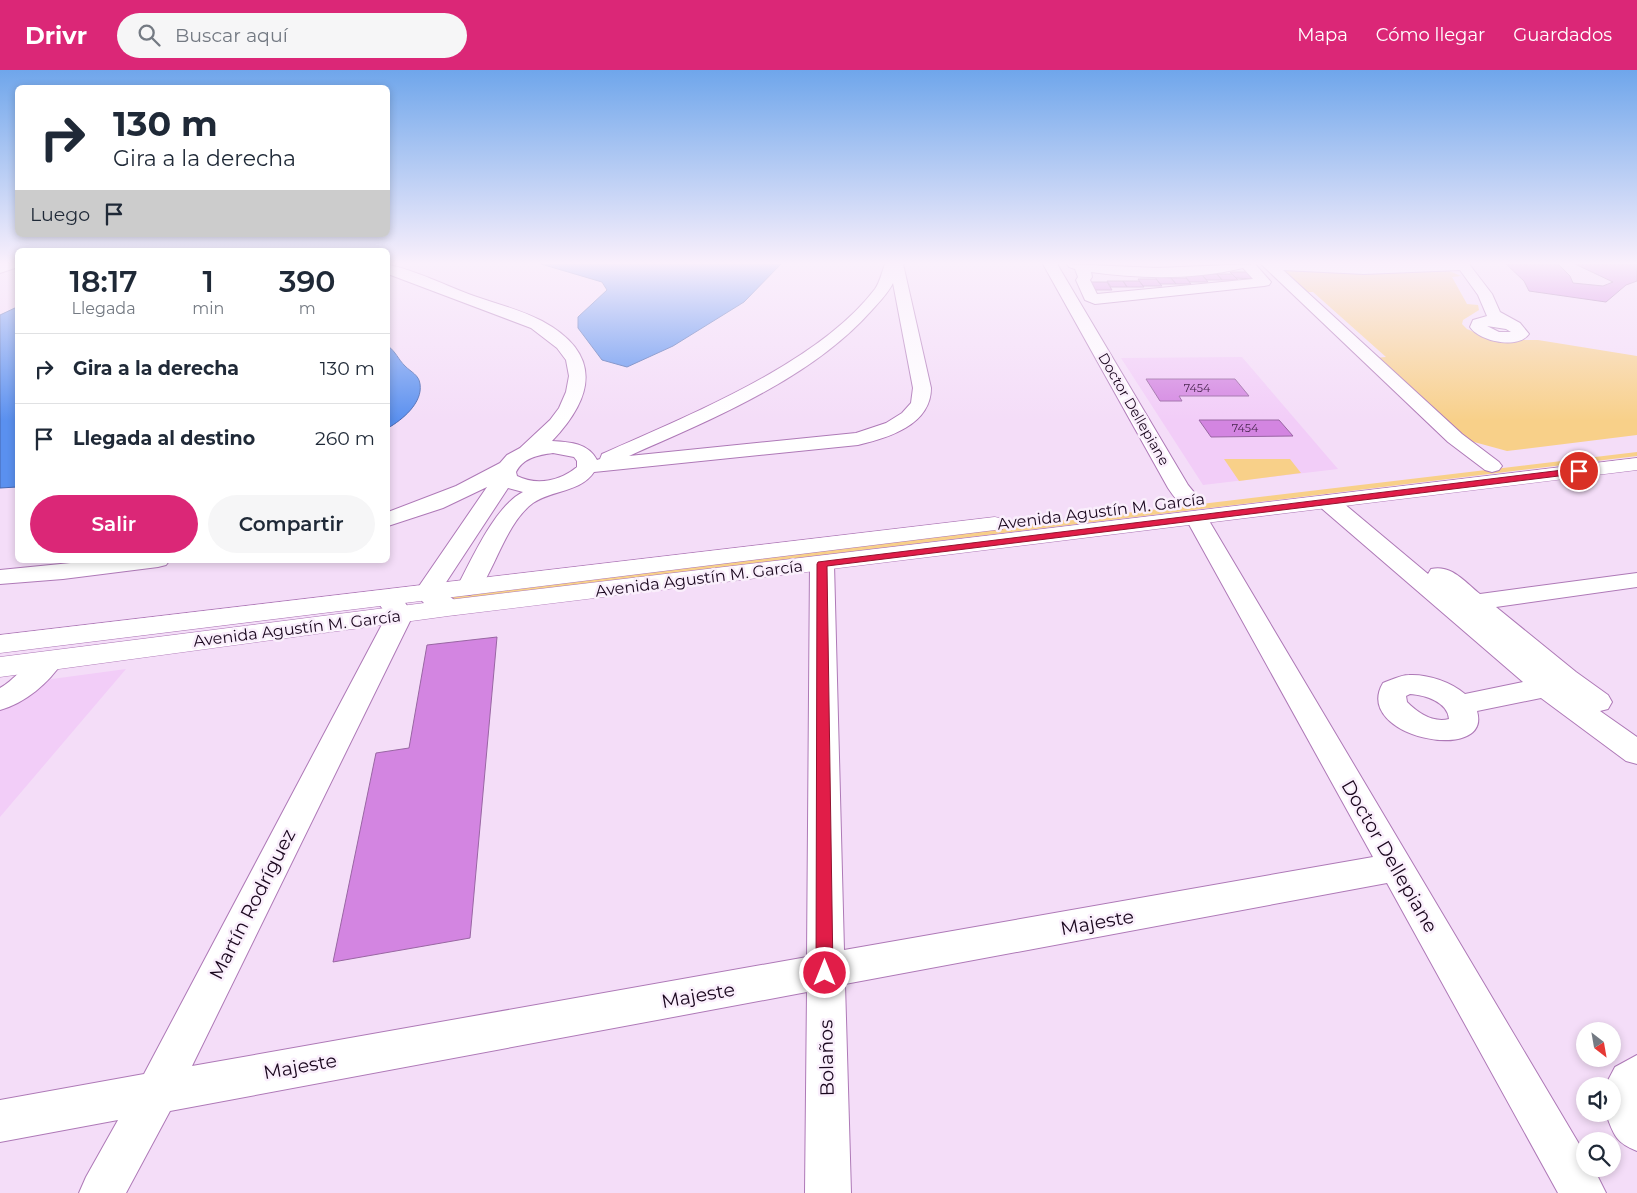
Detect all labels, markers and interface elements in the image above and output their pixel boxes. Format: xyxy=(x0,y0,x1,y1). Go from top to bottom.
search box xyxy=(117,13,467,58)
text: Drivr xyxy=(25,21,87,50)
icon: search xyxy=(135,21,163,49)
text: Buscar aquí xyxy=(175,24,288,47)
text: Mapa xyxy=(1297,24,1348,46)
text: Cómo llegar xyxy=(1376,24,1485,46)
text: Guardados xyxy=(1513,24,1612,46)
text: 130 m xyxy=(113,102,218,145)
icon: right xyxy=(30,105,95,170)
text: Gira a la derecha xyxy=(113,145,296,172)
icon: arrive xyxy=(100,200,128,228)
text: Luego xyxy=(30,203,90,226)
text: 18:17 xyxy=(70,263,138,300)
text: 1 xyxy=(203,263,214,300)
text: 390 xyxy=(279,263,335,300)
text: Llegada xyxy=(72,299,136,318)
text: min xyxy=(192,299,224,318)
text: m xyxy=(299,299,316,318)
street label: Doctor Dellepiane xyxy=(1094,349,1174,469)
icon: right xyxy=(30,355,58,383)
text: Gira a la derecha xyxy=(73,357,239,380)
text: 130 m xyxy=(320,357,375,380)
house number: 7454 xyxy=(1184,381,1211,395)
house number: 7454 xyxy=(1232,421,1259,435)
icon: arrive xyxy=(30,425,58,453)
text: Llegada al destino xyxy=(73,427,255,450)
text: 260 m xyxy=(315,427,375,450)
pin xyxy=(1558,450,1600,492)
icon: arrive xyxy=(1565,457,1593,485)
street label: Avenida Agustín M. García xyxy=(996,489,1206,534)
button: Salir xyxy=(30,495,198,553)
button: Compartir xyxy=(208,495,375,553)
street label: Avenida Agustín M. García xyxy=(594,556,804,601)
street label: Avenida Agustín M. García xyxy=(192,606,402,651)
street label: Doctor Dellepiane xyxy=(1336,776,1443,937)
street label: Martín Rodríguez xyxy=(205,825,300,983)
street label: Majeste xyxy=(1059,905,1136,940)
position arrow xyxy=(798,946,850,998)
street label: Majeste xyxy=(660,978,737,1013)
street label: Bolaños xyxy=(814,1019,839,1096)
north arrow xyxy=(1576,1022,1621,1068)
map controls xyxy=(1576,1022,1621,1177)
street label: Majeste xyxy=(262,1049,339,1084)
button: sound xyxy=(1576,1077,1621,1122)
button: search xyxy=(1576,1132,1621,1177)

